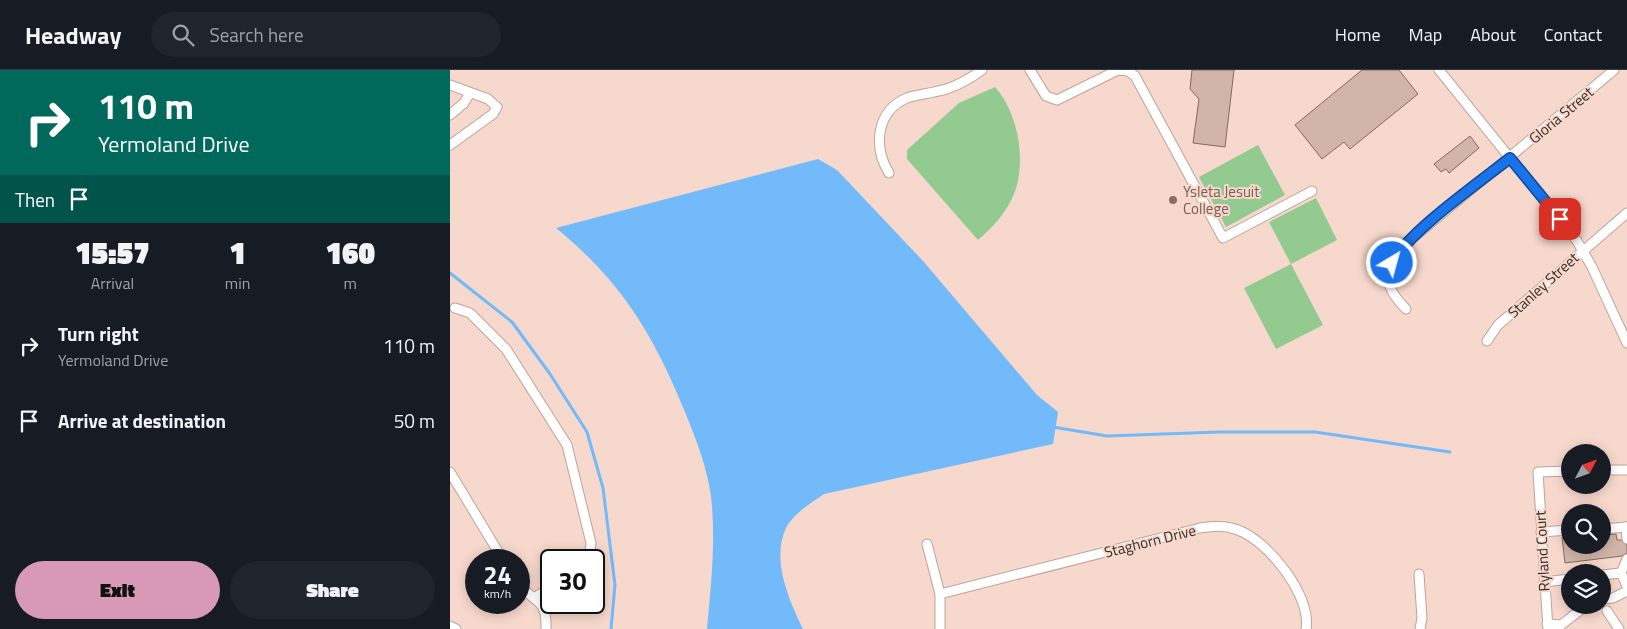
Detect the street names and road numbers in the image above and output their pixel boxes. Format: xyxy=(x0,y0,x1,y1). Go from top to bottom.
street label: Gloria Street xyxy=(1524,80,1599,149)
street label: Stanley Street xyxy=(1502,246,1584,323)
street label: Ryland Court xyxy=(1528,509,1556,592)
street label: Staghorn Drive xyxy=(1102,518,1198,564)

